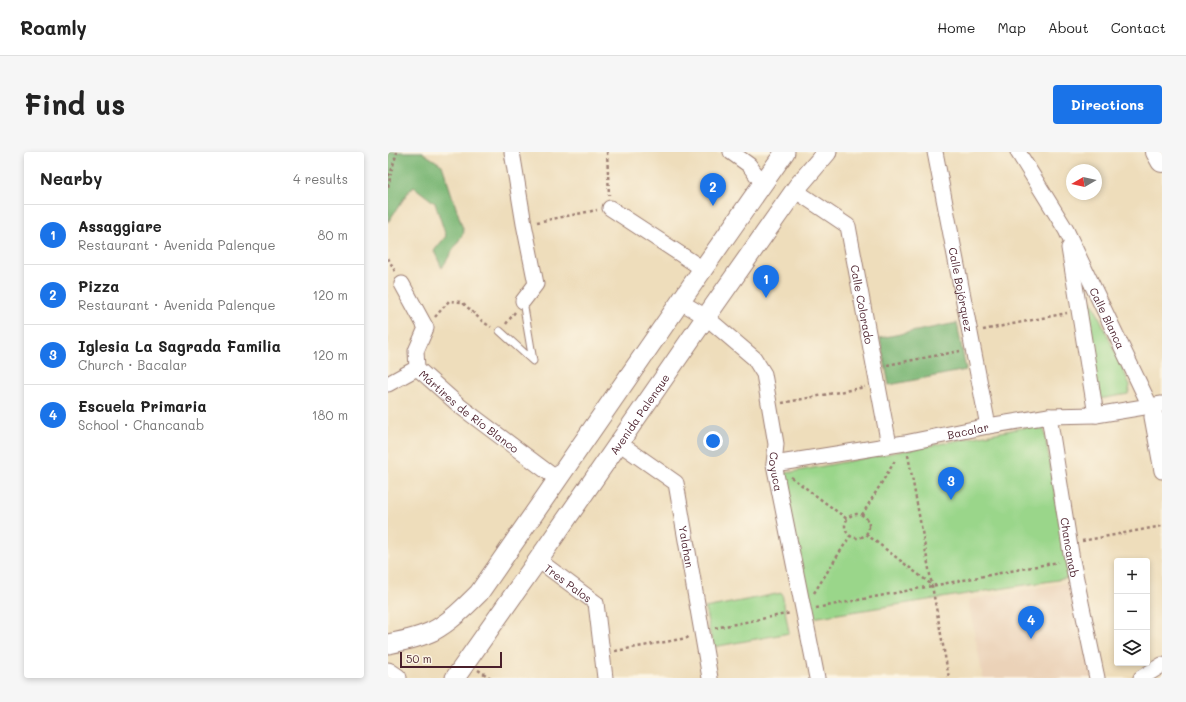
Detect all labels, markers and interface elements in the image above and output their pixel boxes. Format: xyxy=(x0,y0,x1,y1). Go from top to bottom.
text: Roamly xyxy=(20,15,87,40)
text: Home xyxy=(937,18,975,37)
text: Map xyxy=(997,18,1026,37)
text: About xyxy=(1048,18,1089,37)
text: Contact xyxy=(1111,18,1166,37)
button: Directions xyxy=(1053,85,1162,124)
text: Find us xyxy=(24,86,125,122)
north arrow xyxy=(1066,164,1102,200)
text: Nearby xyxy=(40,167,102,189)
text: 4 results xyxy=(293,170,348,187)
pin: 2 xyxy=(700,173,726,206)
text: Assaggiare xyxy=(78,216,162,236)
text: 1 xyxy=(50,226,56,243)
text: 80 m xyxy=(318,226,348,243)
text: Restaurant · Avenida Palenque xyxy=(78,236,276,253)
street label: Calle Bojórquez xyxy=(946,246,977,333)
street label: Calle Colorado xyxy=(848,264,877,346)
pin: 1 xyxy=(753,265,779,298)
text: Pizza xyxy=(78,276,119,296)
street label: Calle Blanca xyxy=(1087,285,1129,351)
text: 2 xyxy=(49,286,57,303)
text: 120 m xyxy=(312,286,348,303)
text: Restaurant · Avenida Palenque xyxy=(78,296,276,313)
text: Iglesia La Sagrada Familia xyxy=(78,336,281,356)
text: 3 xyxy=(49,346,57,363)
text: 120 m xyxy=(312,346,348,363)
text: Church · Bacalar xyxy=(78,356,187,373)
street label: Mártires de Río Blanco xyxy=(416,366,523,456)
street label: Avenida Palenque xyxy=(606,370,672,457)
text: Escuela Primaria xyxy=(78,396,207,416)
text: 4 xyxy=(49,406,57,423)
text: 180 m xyxy=(312,406,348,423)
text: School · Chancanab xyxy=(78,416,204,433)
street label: Bacalar xyxy=(946,419,990,442)
your location xyxy=(703,431,723,451)
street label: Coyuca xyxy=(766,451,787,493)
pin: 3 xyxy=(938,467,964,500)
street label: Chancanab xyxy=(1058,516,1083,579)
street label: Yalahan xyxy=(676,524,698,569)
map controls xyxy=(1114,558,1150,666)
button: + xyxy=(1114,558,1150,594)
street label: Tres Palos xyxy=(542,560,595,605)
button: − xyxy=(1114,594,1150,630)
pin: 4 xyxy=(1018,606,1044,639)
button: layers xyxy=(1114,630,1150,666)
scale bar xyxy=(400,650,502,669)
text: 50 m xyxy=(406,651,432,666)

